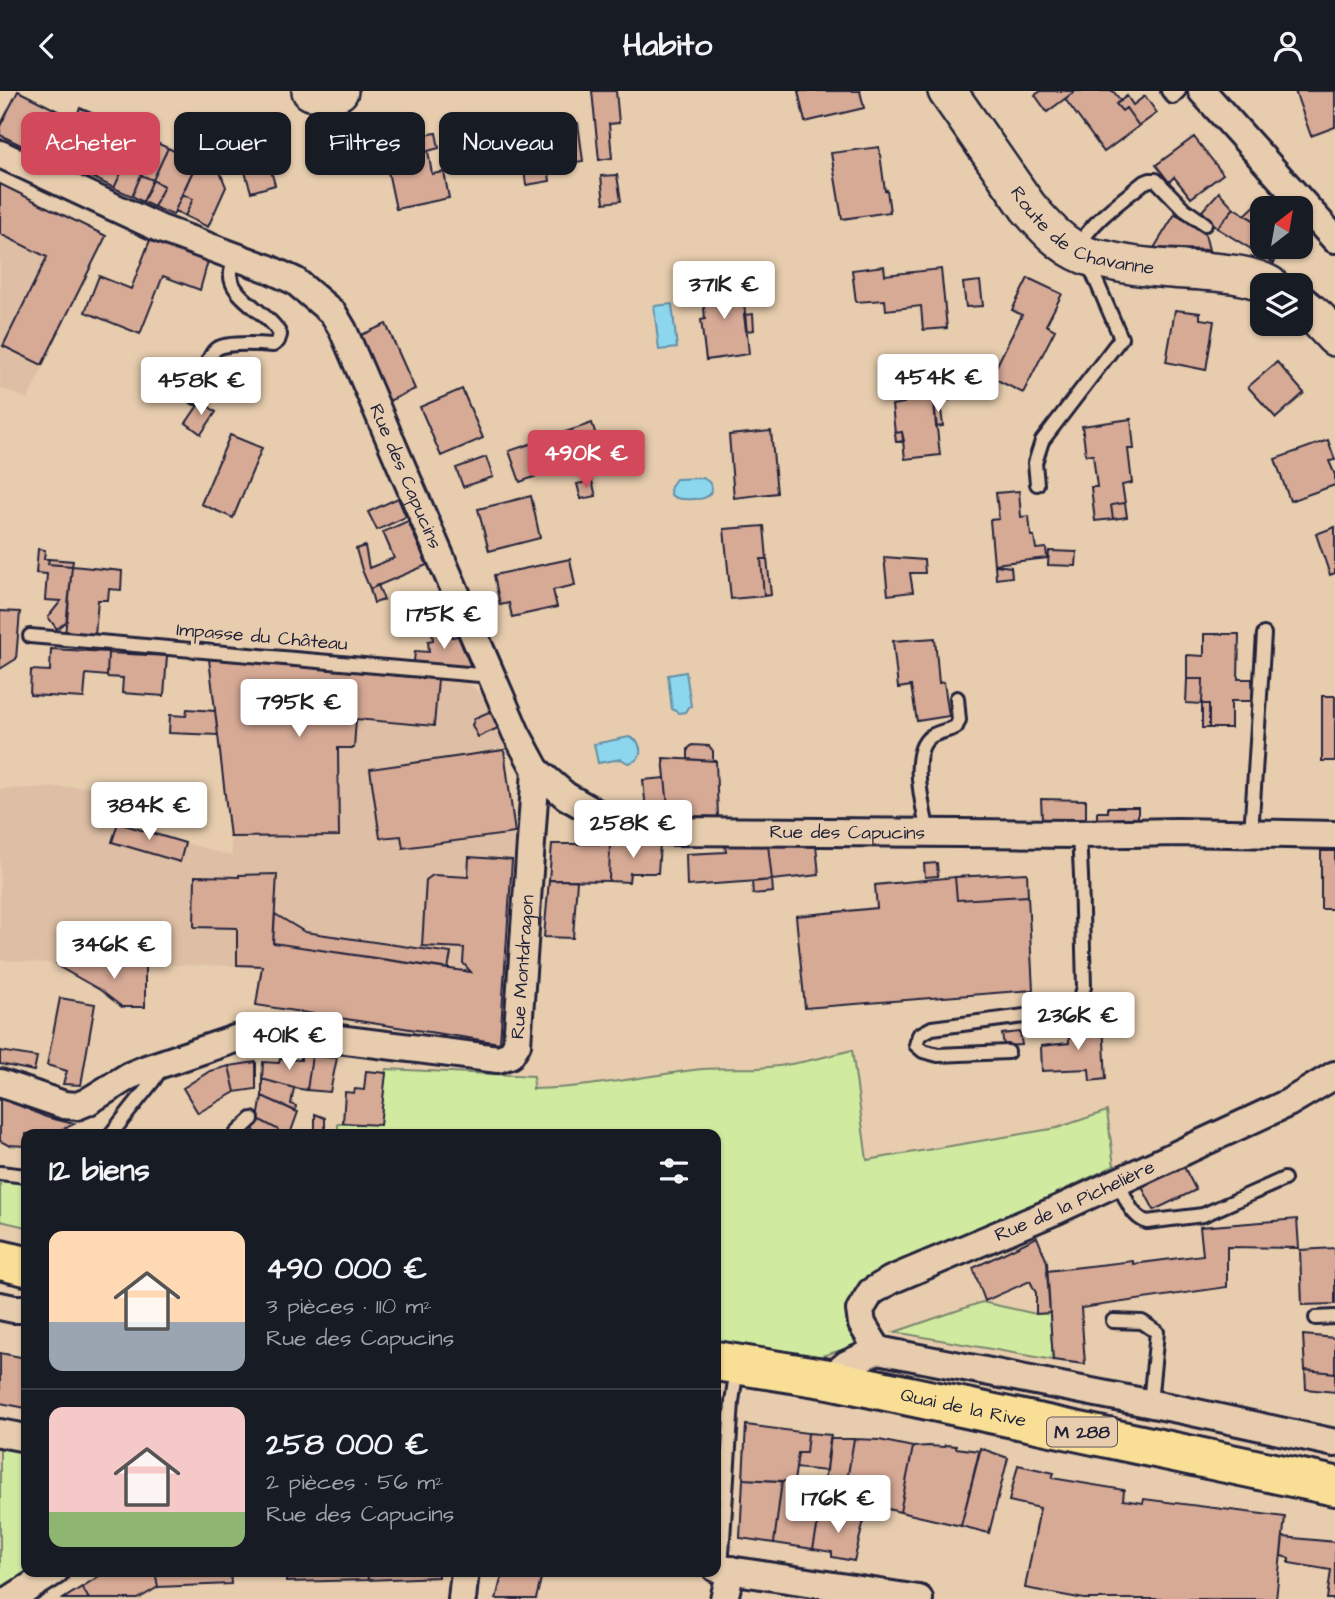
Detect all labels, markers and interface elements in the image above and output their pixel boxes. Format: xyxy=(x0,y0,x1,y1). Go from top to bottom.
text: Habito xyxy=(623,23,712,68)
icon: back xyxy=(28,27,66,65)
icon: person xyxy=(1269,27,1307,65)
chip: Acheter xyxy=(21,112,160,175)
chip: Louer xyxy=(174,112,291,175)
chip: Filtres xyxy=(305,112,425,175)
chip: Nouveau xyxy=(439,112,577,175)
street label: Route de Chavanne xyxy=(1004,181,1156,281)
north arrow xyxy=(1250,196,1312,259)
map controls xyxy=(1250,196,1313,336)
pin: 371K € xyxy=(667,261,781,321)
text: 371K € xyxy=(689,268,759,300)
button: layers xyxy=(1250,273,1313,336)
pin: 454K € xyxy=(881,355,995,414)
pin: 458K € xyxy=(144,357,258,417)
text: 454K € xyxy=(893,361,983,393)
text: 458K € xyxy=(157,364,245,396)
street label: Rue des Capucins xyxy=(363,399,449,553)
pin: 490K € xyxy=(529,431,643,490)
text: 490K € xyxy=(544,437,628,469)
pin: 175K € xyxy=(387,591,501,651)
text: 175K € xyxy=(407,598,481,630)
street label: Impasse du Château xyxy=(175,616,349,658)
pin: 795K € xyxy=(242,679,356,739)
text: 795K € xyxy=(257,686,341,718)
pin: 384K € xyxy=(92,783,206,842)
text: 384K € xyxy=(107,789,191,821)
pin: 258K € xyxy=(576,801,690,860)
text: 258K € xyxy=(590,807,676,839)
street label: Rue des Capucins xyxy=(770,818,925,846)
street label: Rue Montdragon xyxy=(504,894,541,1040)
pin: 346K € xyxy=(57,921,171,981)
text: 346K € xyxy=(72,928,156,960)
pin: 236K € xyxy=(1021,993,1135,1052)
text: 236K € xyxy=(1038,999,1118,1031)
pin: 401K € xyxy=(232,1013,346,1072)
text: 401K € xyxy=(252,1019,326,1051)
text: 12 biens xyxy=(49,1150,150,1192)
icon: filters xyxy=(655,1152,693,1190)
street label: Rue de la Pichelière xyxy=(990,1153,1159,1248)
text: 490 000 € xyxy=(266,1248,427,1290)
icon: home xyxy=(105,1259,189,1343)
text: 3 pièces · 110 m² xyxy=(266,1290,432,1322)
text: Rue des Capucins xyxy=(266,1322,454,1354)
street label: Quai de la Rive xyxy=(898,1381,1029,1434)
road number: M 288 xyxy=(1047,1417,1117,1447)
text: 258 000 € xyxy=(266,1424,429,1466)
icon: home xyxy=(105,1435,189,1519)
text: 2 pièces · 56 m² xyxy=(266,1466,444,1498)
pin: 176K € xyxy=(781,1475,895,1535)
text: 176K € xyxy=(802,1482,874,1514)
text: Rue des Capucins xyxy=(266,1498,454,1530)

